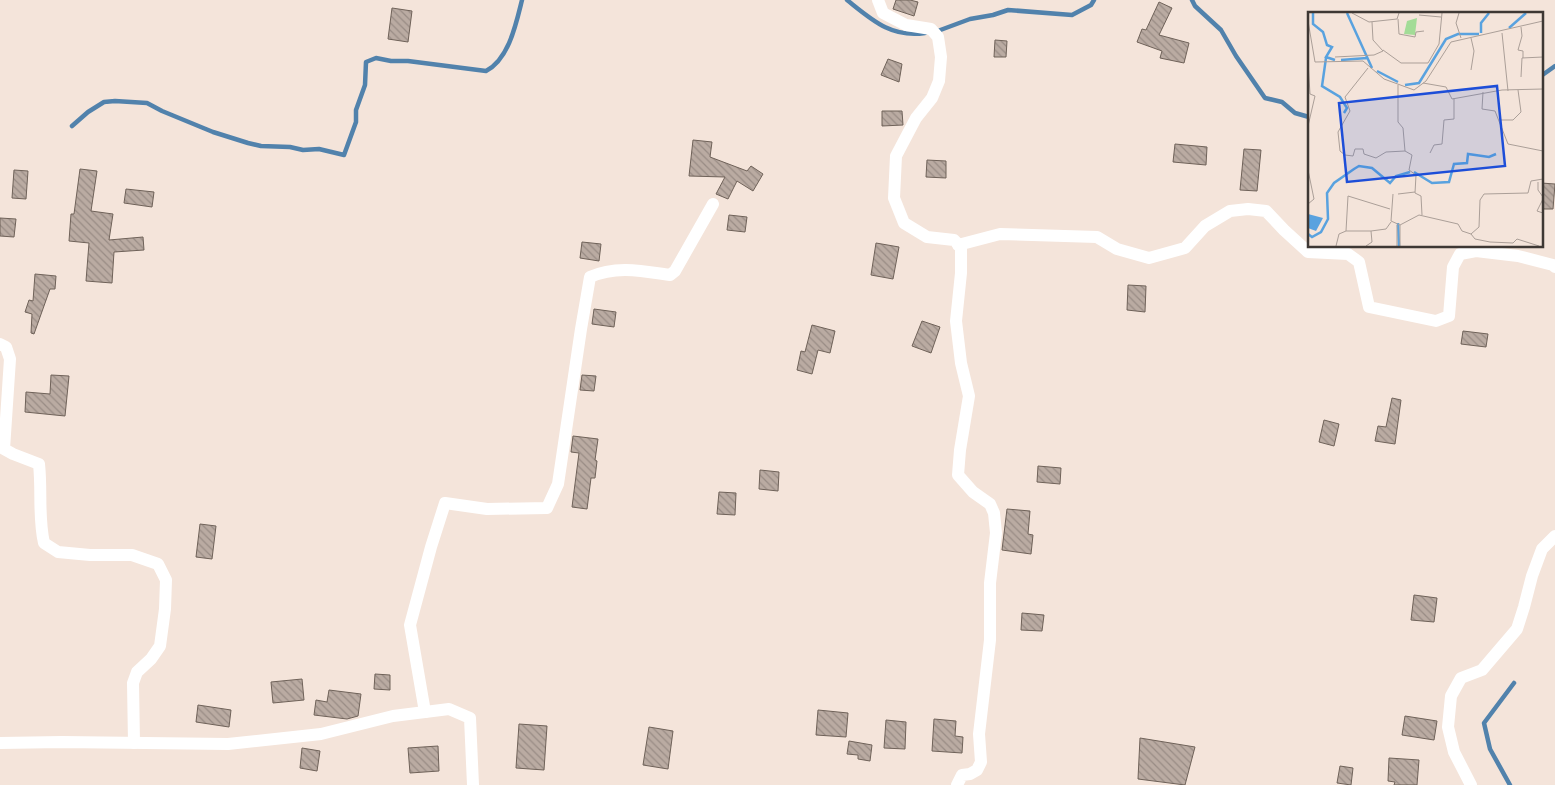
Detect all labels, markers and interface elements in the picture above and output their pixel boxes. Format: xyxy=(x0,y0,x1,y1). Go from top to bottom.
inset map xyxy=(1308,12,1542,248)

